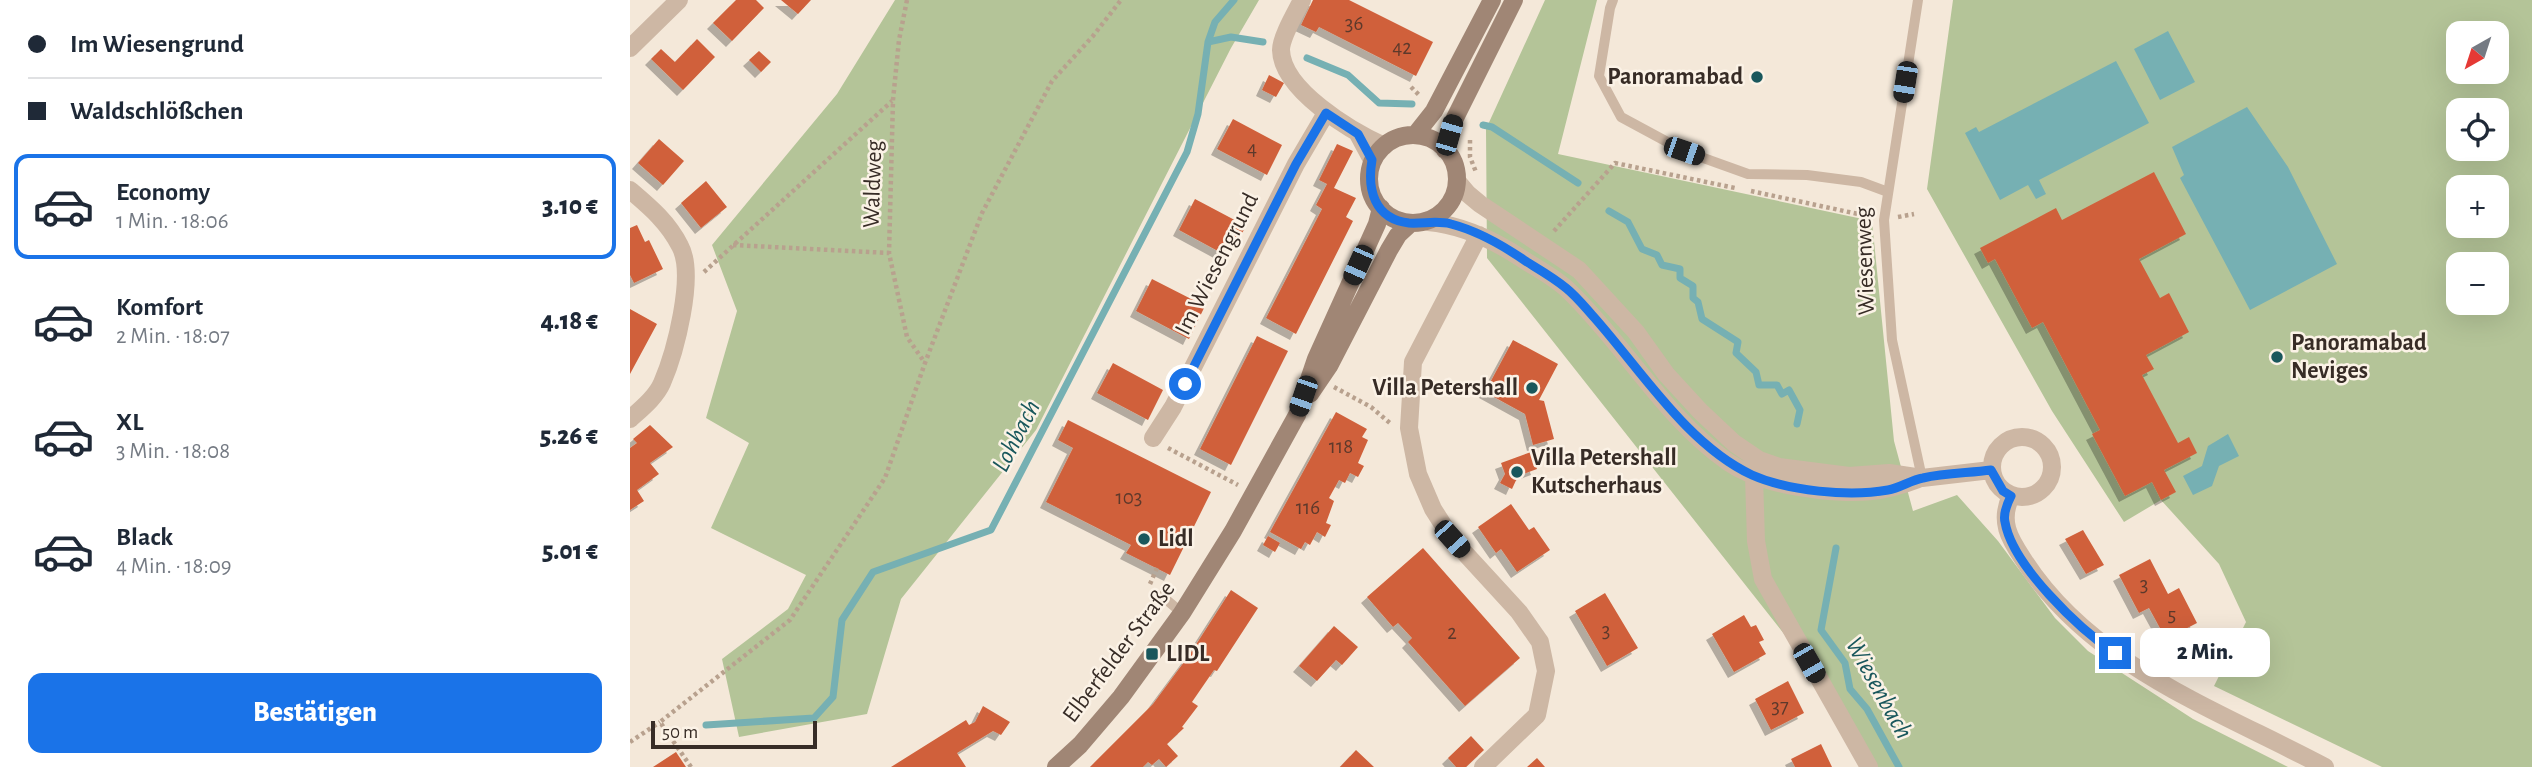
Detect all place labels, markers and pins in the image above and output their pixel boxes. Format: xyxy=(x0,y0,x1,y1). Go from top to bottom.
place label: Panoramabad xyxy=(1607,65,1743,89)
marker: Panoramabad xyxy=(1749,69,1765,85)
place label: Panoramabad Neviges xyxy=(2291,331,2427,383)
marker: Panoramabad Neviges xyxy=(2269,349,2285,365)
place label: Villa Petershall xyxy=(1372,376,1518,400)
marker: Villa Petershall xyxy=(1524,380,1540,396)
place label: Villa Petershall Kutscherhaus xyxy=(1531,446,1677,498)
marker: Villa Petershall Kutscherhaus xyxy=(1509,464,1525,480)
place label: Lidl xyxy=(1158,527,1194,551)
marker: Lidl xyxy=(1136,531,1152,547)
place label: LIDL xyxy=(1166,642,1210,666)
marker: LIDL xyxy=(1144,646,1160,662)

